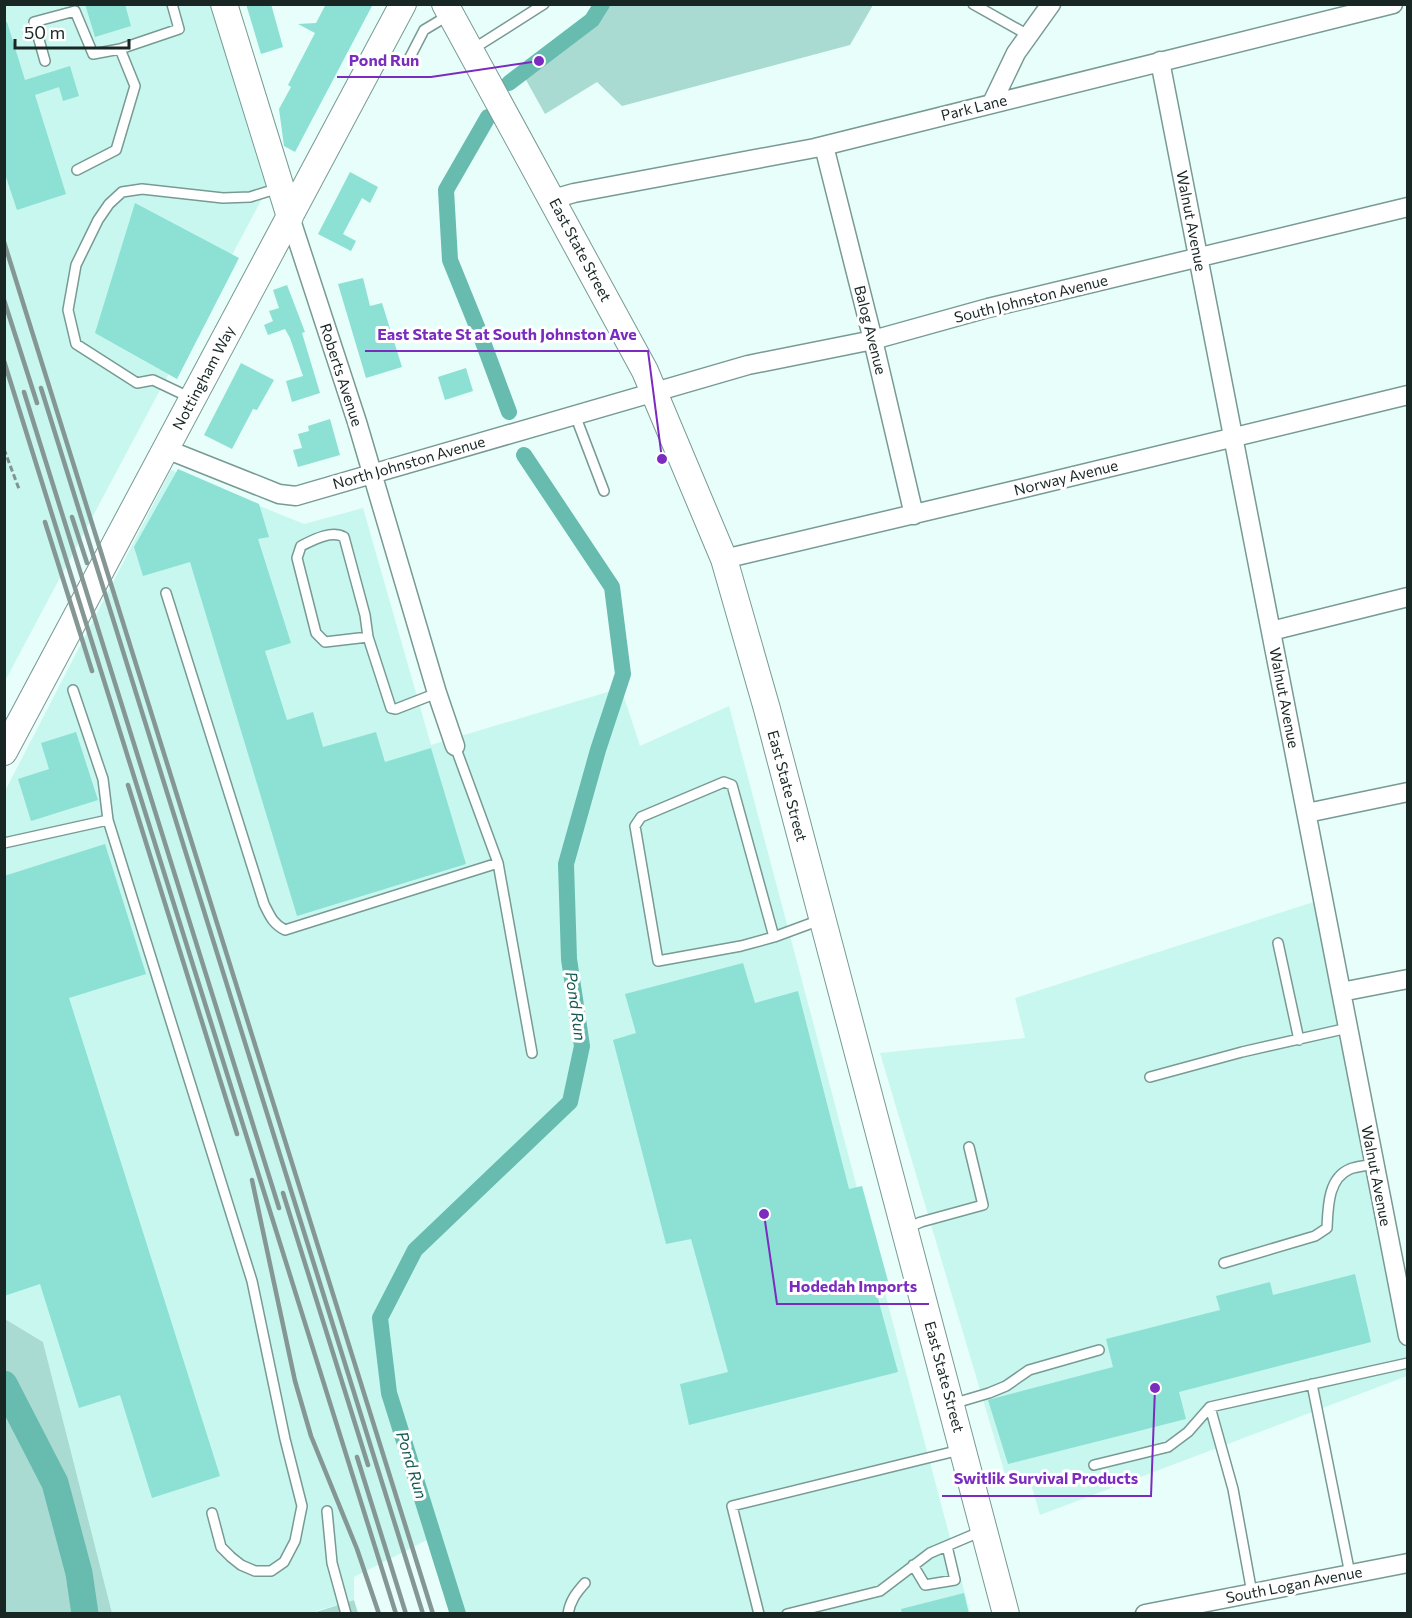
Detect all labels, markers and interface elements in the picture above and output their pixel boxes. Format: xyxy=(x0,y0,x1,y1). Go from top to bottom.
scale bar xyxy=(15,12,129,50)
text: 50 m xyxy=(24,21,65,43)
callout: Pond Run xyxy=(337,43,431,77)
text: Pond Run xyxy=(349,50,419,69)
street label: Park Lane xyxy=(939,90,1009,124)
street label: Walnut Avenue xyxy=(1173,169,1211,273)
street label: East State Street xyxy=(546,195,616,304)
street label: South Johnston Avenue xyxy=(952,270,1109,326)
street label: Balog Avenue xyxy=(851,283,891,376)
callout: East State St at South Johnston Ave xyxy=(365,317,648,351)
street label: Roberts Avenue xyxy=(317,321,367,429)
street label: Nottingham Way xyxy=(168,322,238,433)
text: East State St at South Johnston Ave xyxy=(377,324,637,343)
street label: North Johnston Avenue xyxy=(330,432,487,492)
street label: Norway Avenue xyxy=(1012,455,1120,499)
street label: Walnut Avenue xyxy=(1266,646,1304,750)
street label: East State Street xyxy=(764,728,811,843)
water label: Pond Run xyxy=(562,970,591,1042)
street label: Walnut Avenue xyxy=(1358,1124,1396,1228)
callout: Hodedah Imports xyxy=(777,1270,929,1304)
text: Hodedah Imports xyxy=(789,1276,917,1295)
street label: East State Street xyxy=(921,1319,968,1434)
water label: Pond Run xyxy=(393,1429,432,1501)
callout: Switlik Survival Products xyxy=(942,1462,1151,1496)
text: Switlik Survival Products xyxy=(954,1468,1138,1487)
street label: South Logan Avenue xyxy=(1224,1562,1364,1606)

